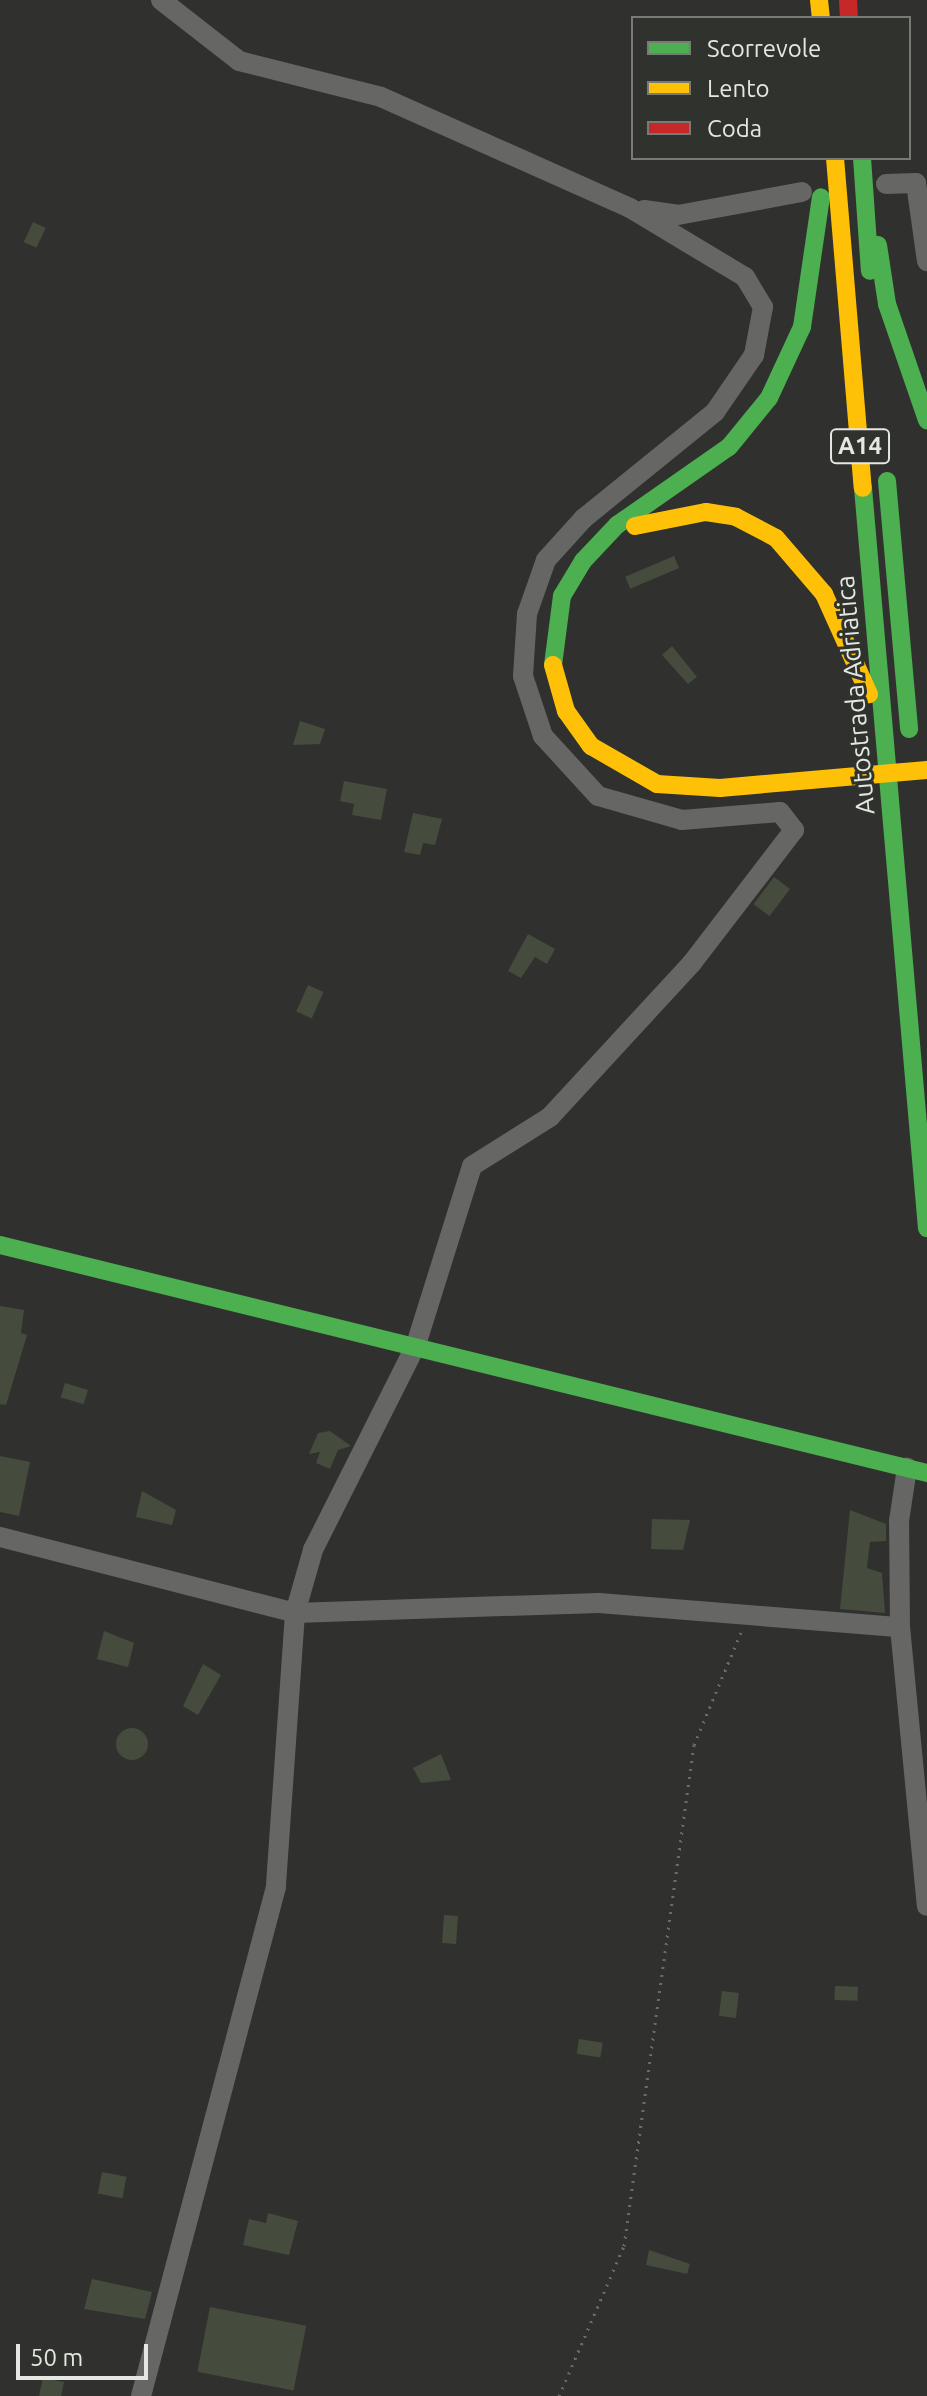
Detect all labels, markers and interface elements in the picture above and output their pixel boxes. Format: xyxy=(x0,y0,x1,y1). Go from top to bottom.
legend xyxy=(631,16,911,160)
text: Scorrevole xyxy=(707,35,821,62)
text: Lento xyxy=(707,75,770,102)
text: Coda xyxy=(707,115,762,142)
road number: A14 xyxy=(830,426,890,466)
street label: Autostrada Adriatica xyxy=(829,574,881,816)
scale bar xyxy=(20,2328,152,2378)
text: 50 m xyxy=(30,2344,83,2371)

